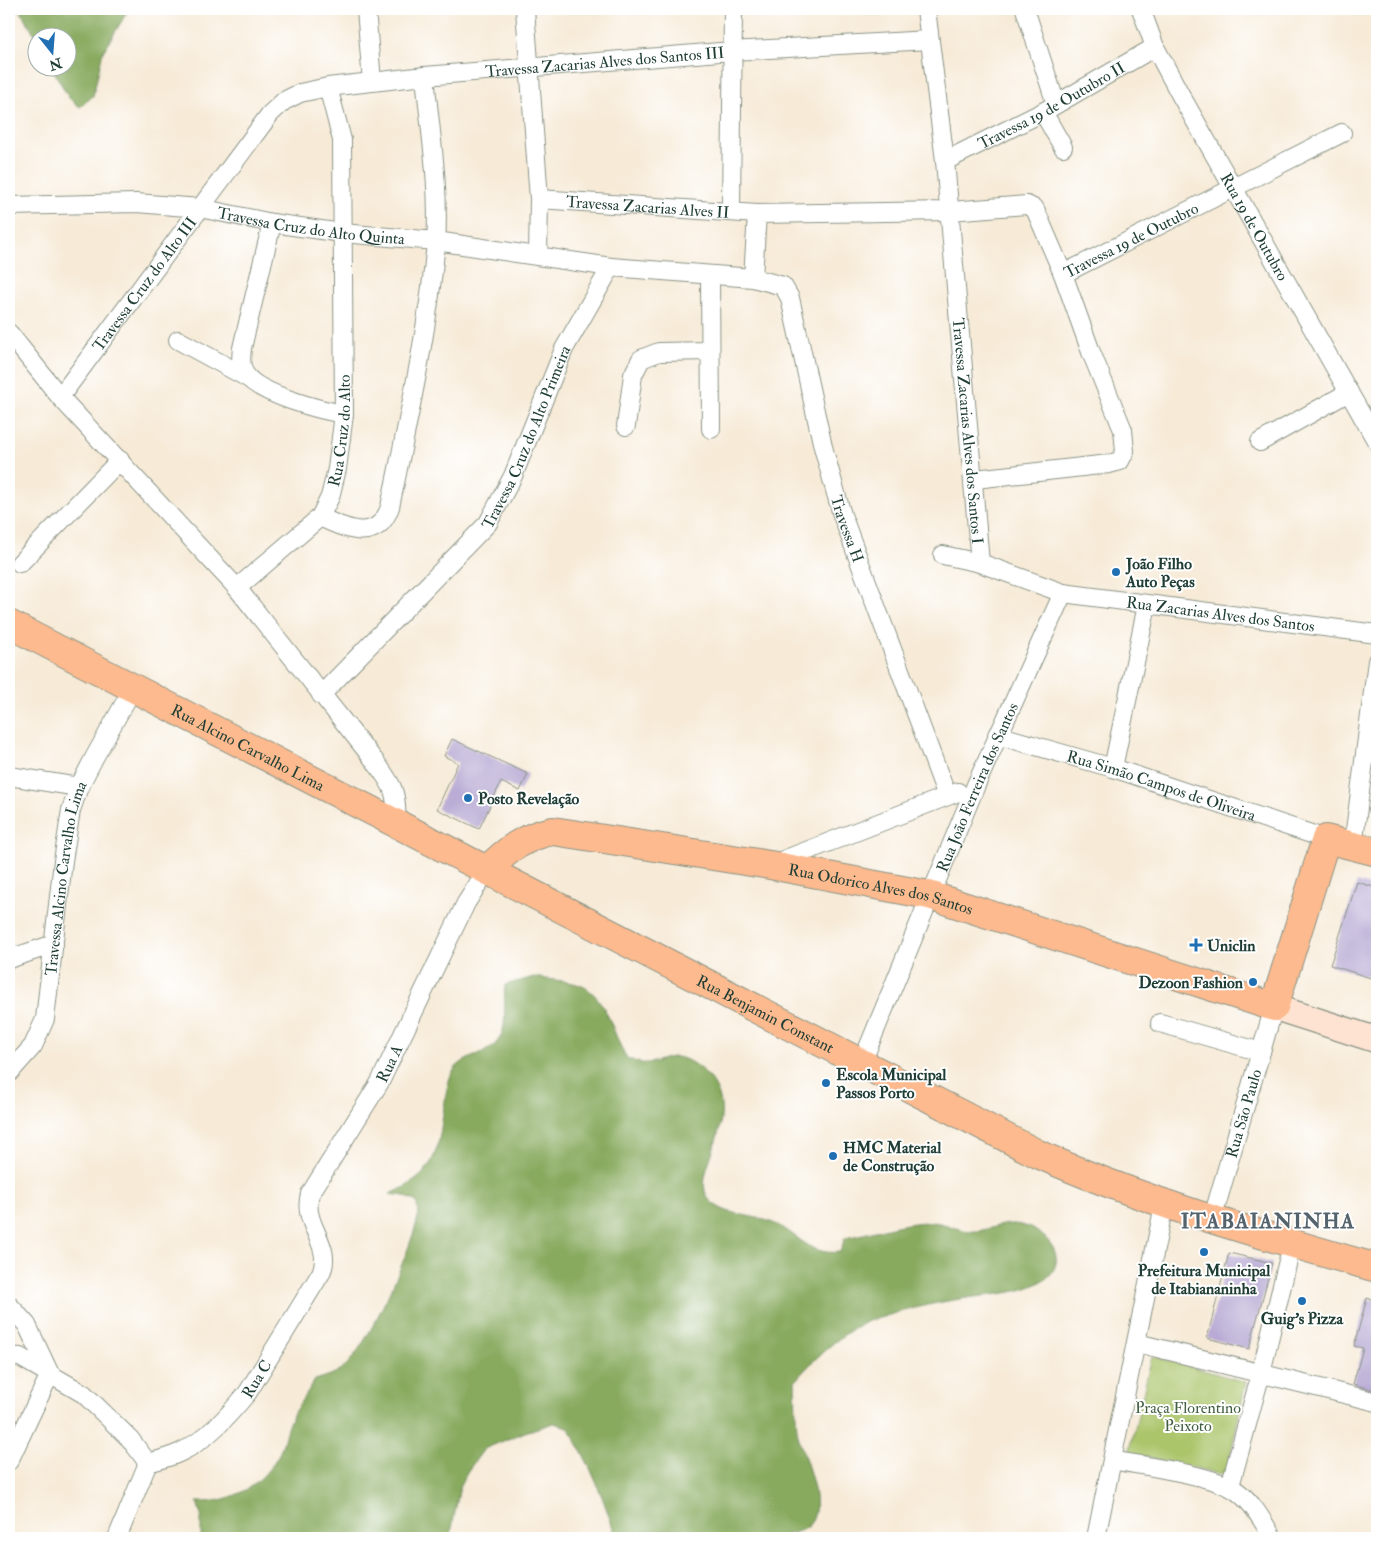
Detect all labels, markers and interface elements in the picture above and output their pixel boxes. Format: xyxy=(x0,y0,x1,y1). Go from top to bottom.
north arrow xyxy=(28,28,78,78)
street label: Travessa Zacarias Alves dos Santos III xyxy=(484,43,725,82)
text: N xyxy=(47,54,65,74)
street label: Travessa 19 de Outubro II xyxy=(975,58,1129,154)
street label: Rua 19 de Outubro xyxy=(1216,170,1293,285)
street label: Travessa Zacarias Alves II xyxy=(565,192,730,223)
street label: Travessa 19 de Outubro xyxy=(1061,198,1202,283)
street label: Travessa Cruz do Alto Quinta xyxy=(216,203,406,249)
street label: Travessa Cruz do Alto III xyxy=(88,213,201,356)
street label: Travessa Zacarias Alves dos Santos I xyxy=(948,317,987,545)
street label: Travessa Cruz do Alto Primeira xyxy=(478,341,575,533)
street label: Rua Cruz do Alto xyxy=(324,374,355,489)
street label: Travessa H xyxy=(826,493,868,565)
place label: João Filho Auto Peças xyxy=(1125,554,1195,592)
marker: João Filho Auto Peças xyxy=(1110,566,1122,578)
street label: Rua Zacarias Alves dos Santos xyxy=(1125,592,1316,637)
street label: Rua Alcino Carvalho Lima xyxy=(168,700,328,796)
street label: Rua João Ferreira dos Santos xyxy=(932,700,1023,875)
street label: Rua Simão Campos de Oliveira xyxy=(1064,746,1259,826)
street label: Travessa Alcino Carvalho Lima xyxy=(41,777,92,977)
place label: Posto Revelação xyxy=(478,789,579,809)
marker: Posto Revelação xyxy=(462,792,474,804)
street label: Rua Odorico Alves dos Santos xyxy=(787,860,975,920)
place label: Uniclin xyxy=(1207,936,1256,956)
marker: Uniclin xyxy=(1189,938,1203,952)
street label: Rua Benjamin Constant xyxy=(693,971,837,1058)
place label: Dezoon Fashion xyxy=(1138,973,1244,993)
marker: Dezoon Fashion xyxy=(1247,976,1259,988)
street label: Rua A xyxy=(372,1042,407,1086)
place label: Escola Municipal Passos Porto xyxy=(836,1065,947,1103)
street label: Rua São Paulo xyxy=(1222,1067,1266,1161)
marker: Escola Municipal Passos Porto xyxy=(820,1077,832,1089)
place label: HMC Material de Construção xyxy=(843,1138,942,1176)
marker: HMC Material de Construção xyxy=(827,1150,839,1162)
district label: ITABAIANINHA xyxy=(1181,1208,1355,1235)
marker: Prefeitura Municipal de Itabiananinha xyxy=(1198,1246,1210,1258)
place label: Prefeitura Municipal de Itabiananinha xyxy=(1138,1261,1271,1299)
marker: Guig's Pizza xyxy=(1296,1295,1308,1307)
place label: Guig's Pizza xyxy=(1261,1309,1344,1330)
street label: Rua C xyxy=(238,1356,276,1402)
park label: Praça Florentino Peixoto xyxy=(1135,1398,1241,1436)

